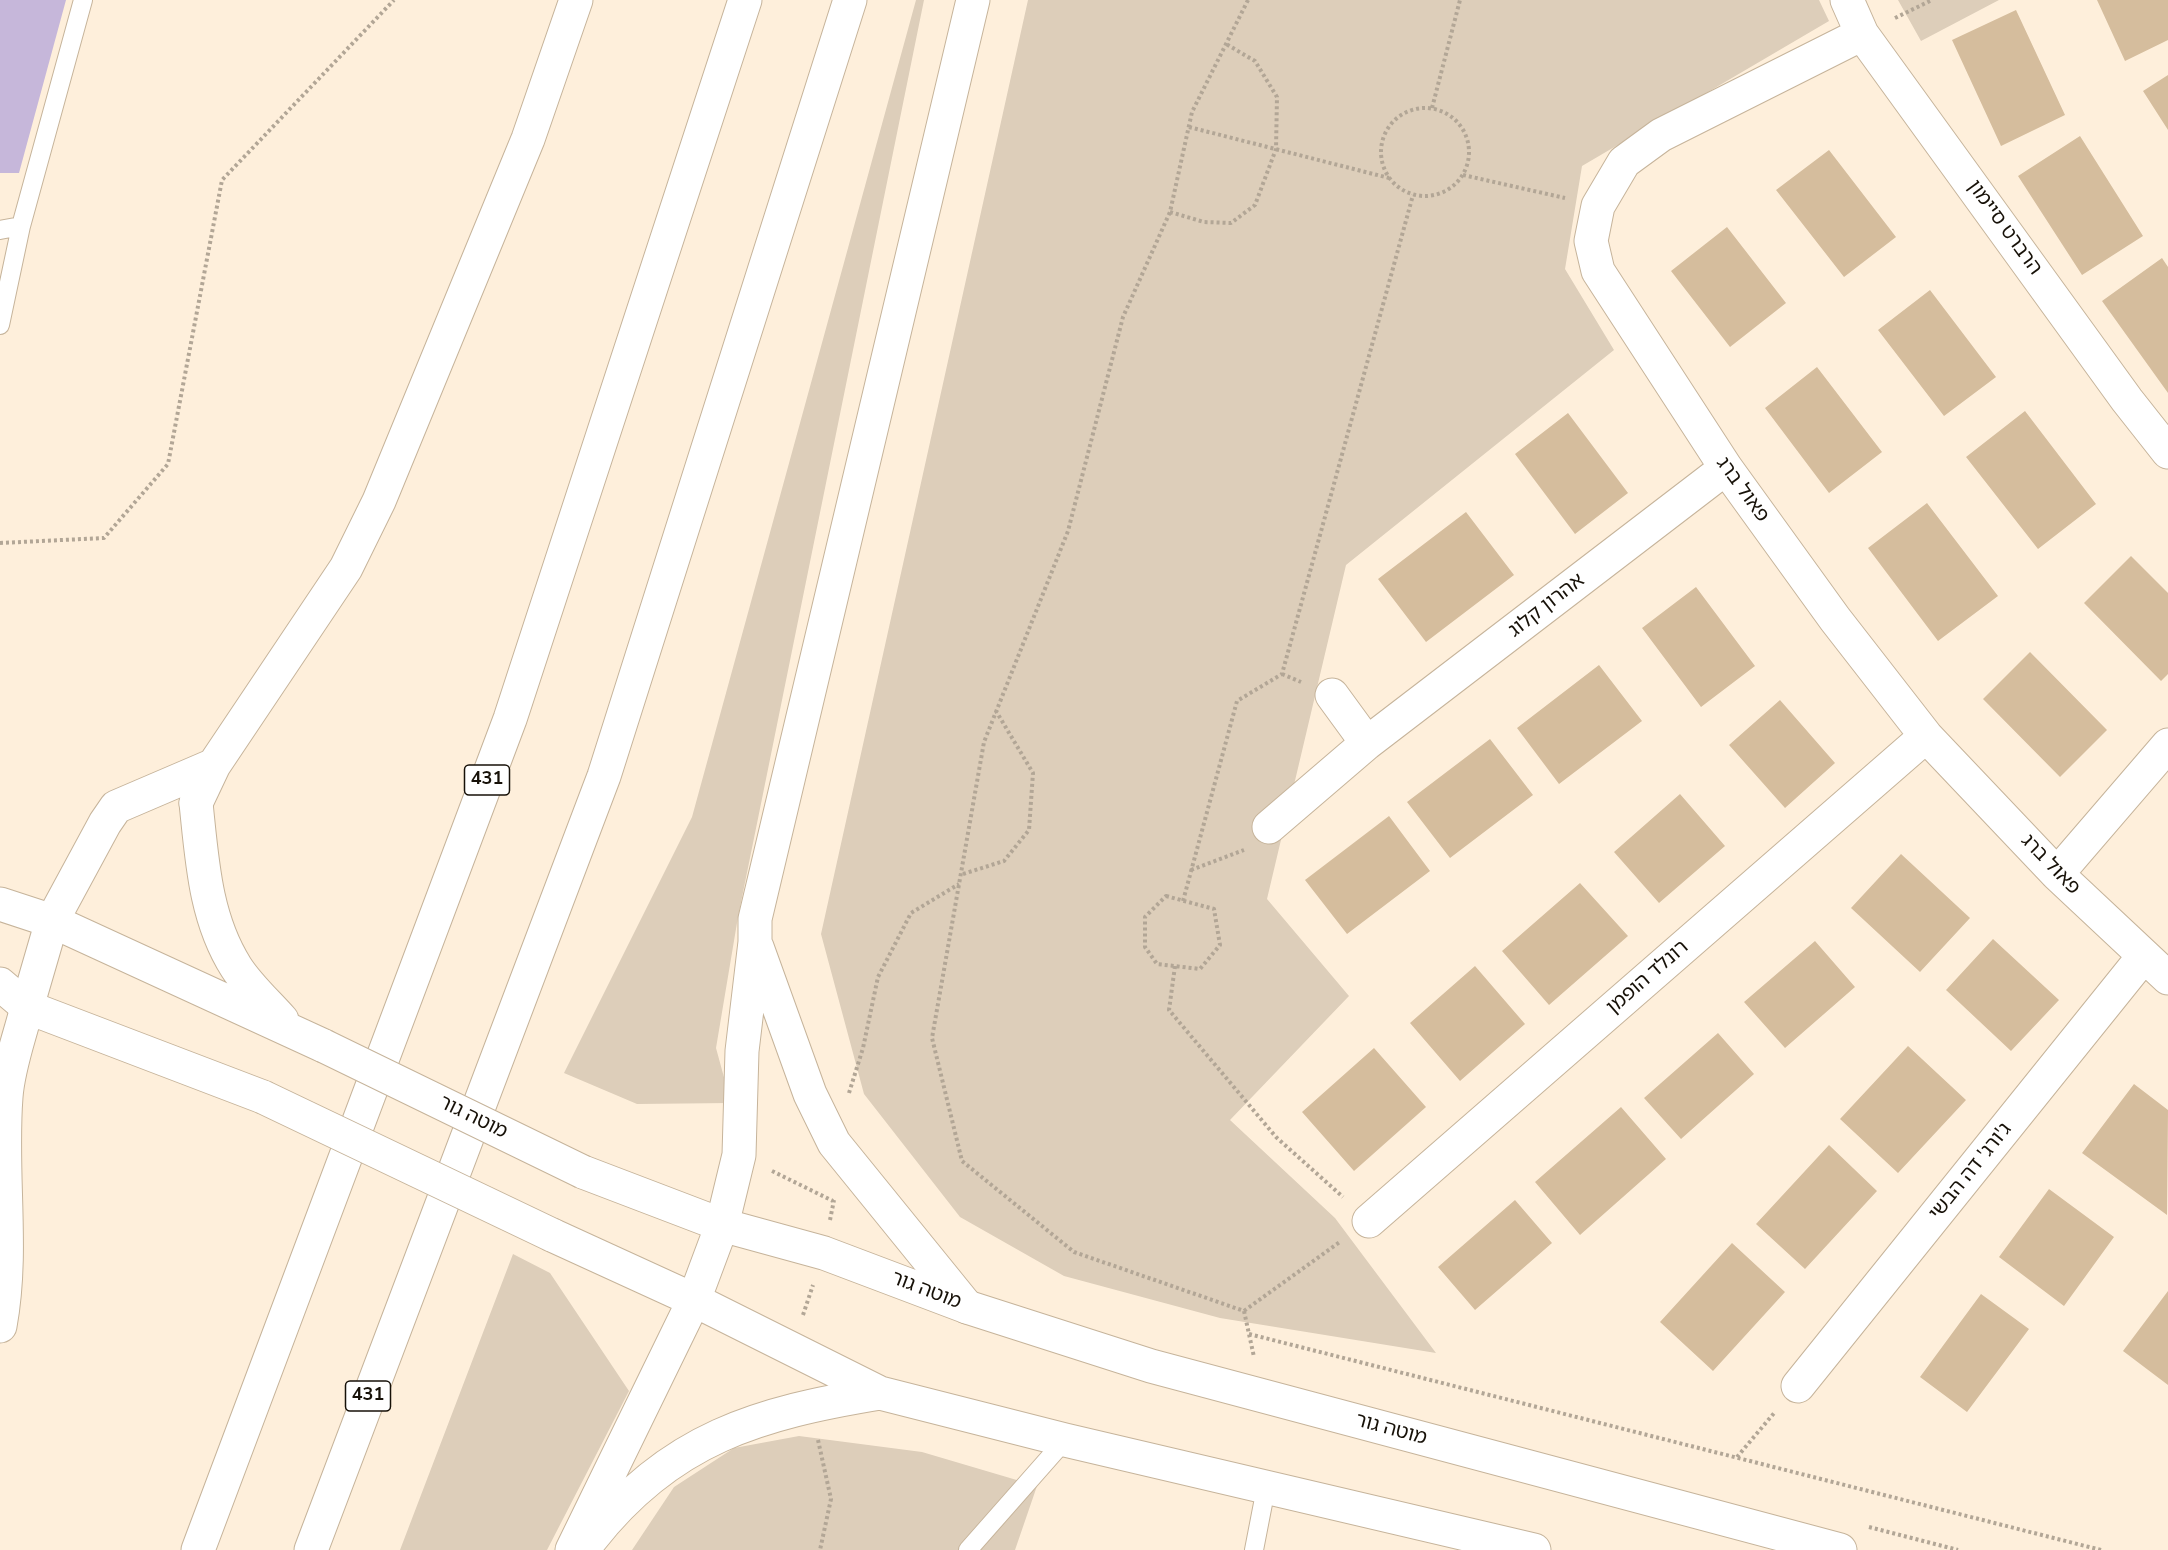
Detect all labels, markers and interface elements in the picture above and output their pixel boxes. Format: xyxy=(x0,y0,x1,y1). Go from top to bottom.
street label: הרברט סיימון xyxy=(1962,176,2046,280)
street label: פאול ברג xyxy=(1710,453,1774,527)
street label: אהרון קלוג xyxy=(1504,569,1590,643)
road number: 431 xyxy=(464,765,510,795)
street label: פאול ברג xyxy=(2015,830,2085,900)
street label: רונלד הופמן xyxy=(1602,936,1694,1020)
street label: מוטה גור xyxy=(435,1091,511,1145)
street label: ג'ורג' דה הבשי xyxy=(1925,1119,2017,1225)
street label: מוטה גור xyxy=(888,1267,964,1315)
road number: 431 xyxy=(346,1381,391,1411)
street label: מוטה גור xyxy=(1353,1409,1429,1451)

